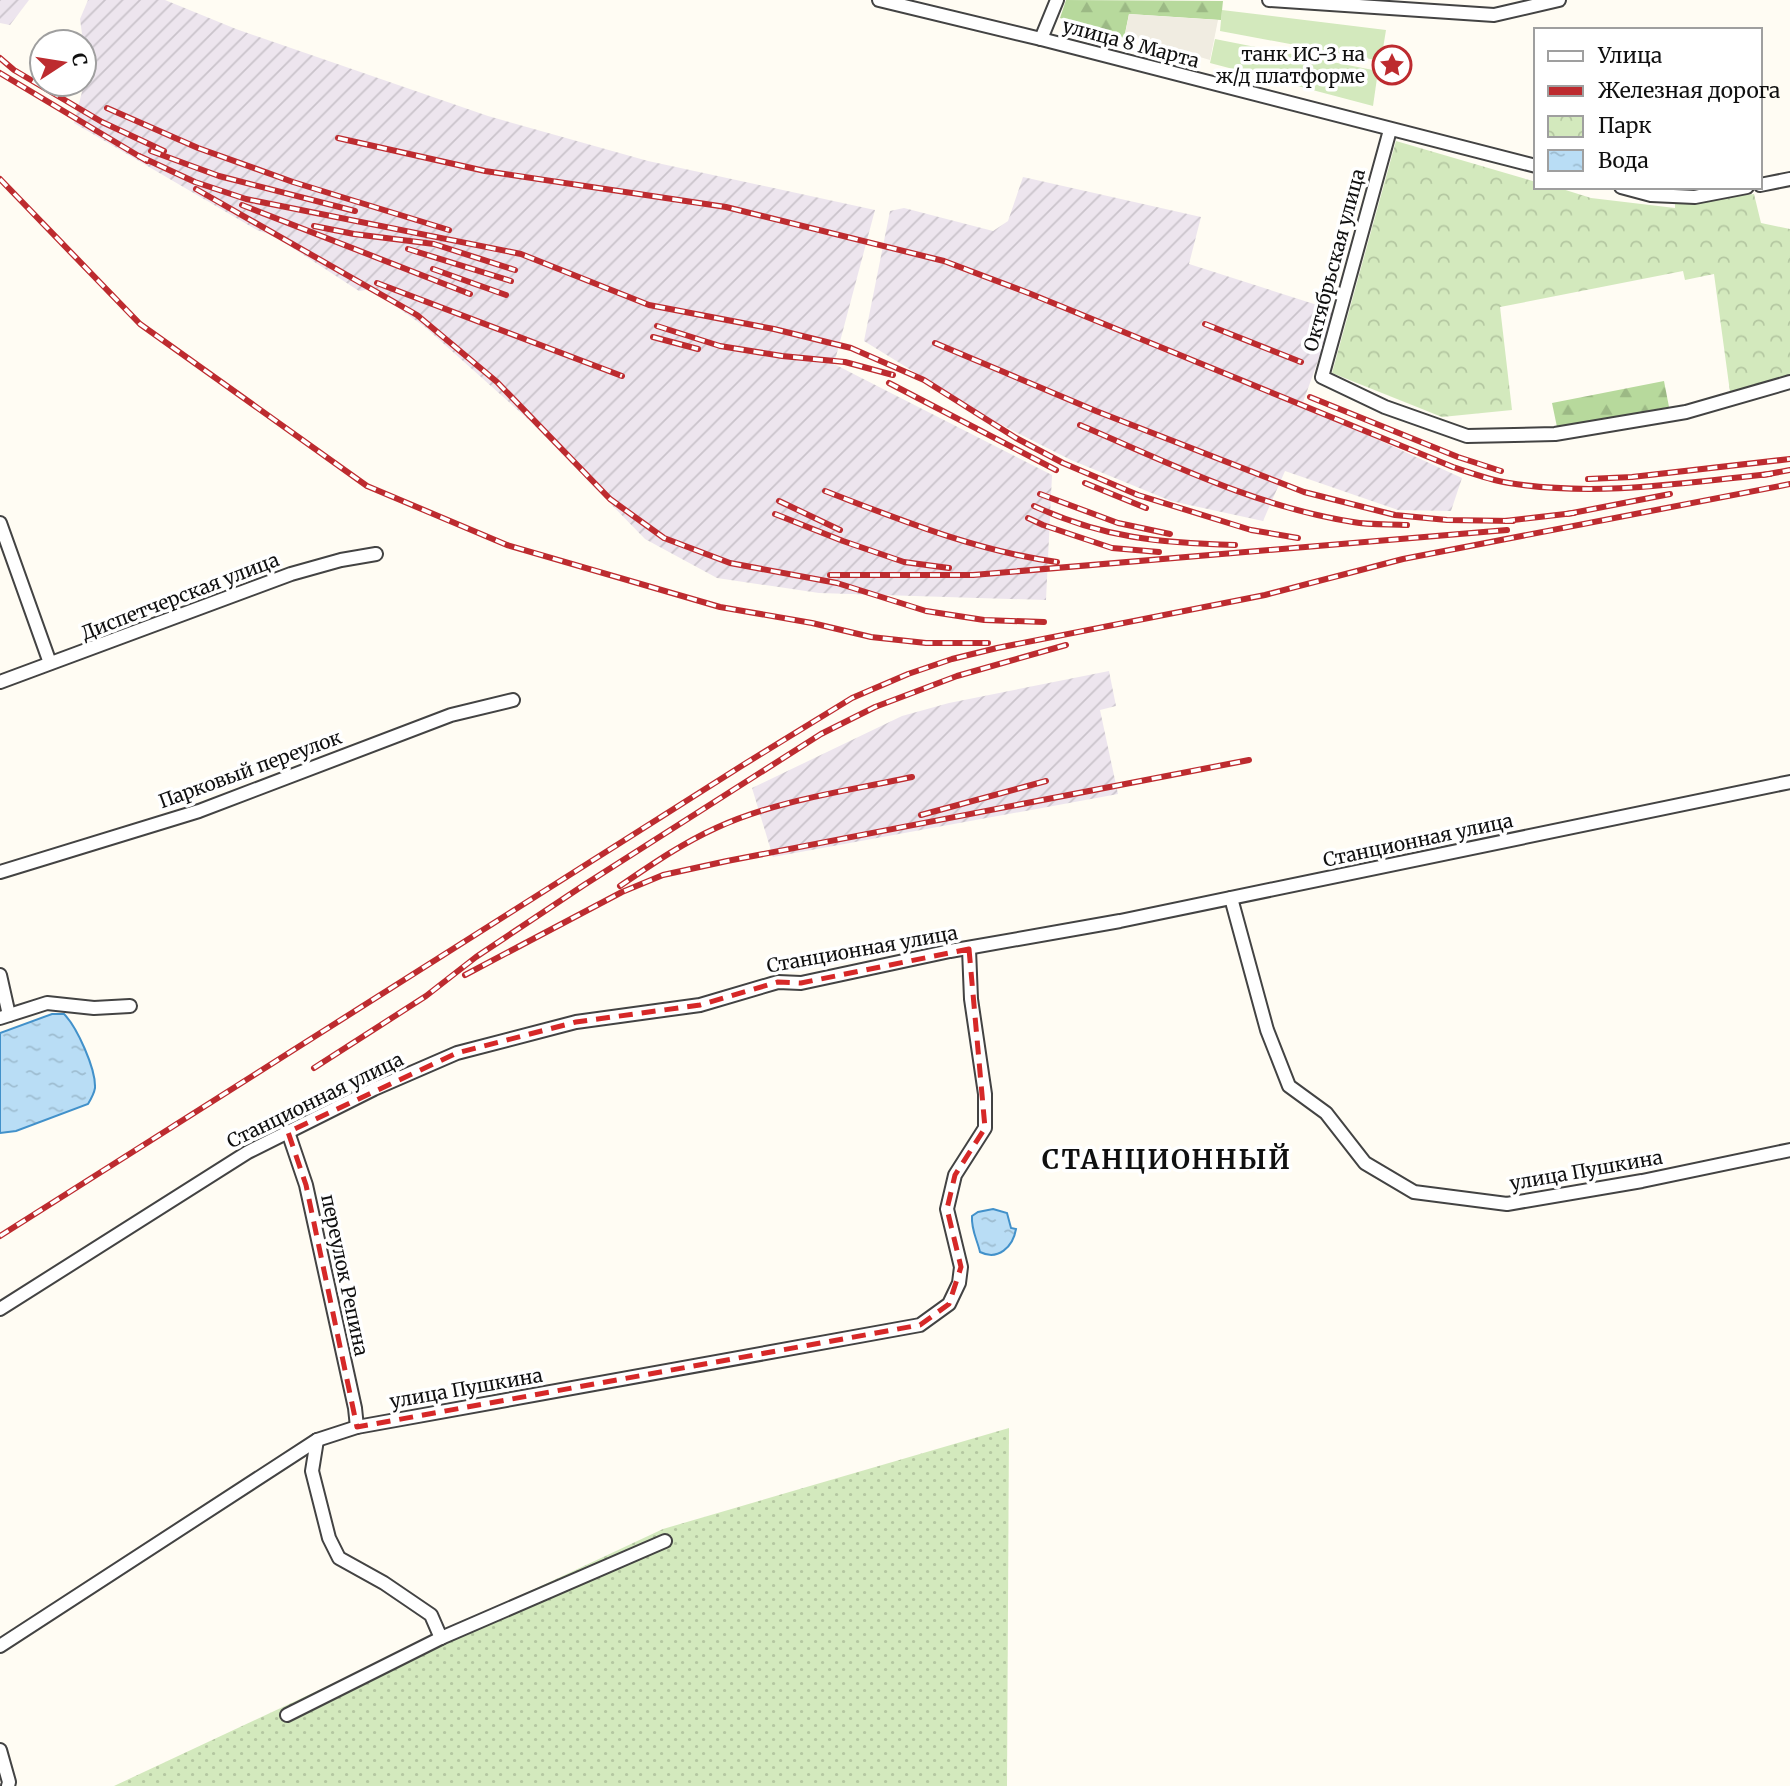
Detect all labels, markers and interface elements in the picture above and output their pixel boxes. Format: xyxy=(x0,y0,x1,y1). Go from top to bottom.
street label: улица 8 Марта xyxy=(1060,13,1202,73)
north arrow xyxy=(28,28,98,98)
legend xyxy=(1534,28,1762,189)
place label: танк ИС-3 на ж/д платформе xyxy=(1216,42,1365,88)
text: Улица xyxy=(1597,42,1662,69)
place icon: танк ИС-3 на ж/д платформе xyxy=(1371,44,1413,86)
text: С xyxy=(67,51,93,68)
text: Железная дорога xyxy=(1598,77,1780,104)
text: Парк xyxy=(1598,112,1652,139)
text: Вода xyxy=(1598,147,1649,174)
street label: Октябрьская улица xyxy=(1298,166,1370,354)
street label: Диспетчерская улица xyxy=(78,547,282,645)
street label: Парковый переулок xyxy=(155,725,345,813)
street label: Станционная улица xyxy=(1321,808,1515,872)
street label: Станционная улица xyxy=(765,920,959,978)
street label: Станционная улица xyxy=(223,1047,407,1153)
district label: СТАНЦИОННЫЙ xyxy=(1042,1143,1292,1176)
street label: улица Пушкина xyxy=(1508,1145,1664,1195)
street label: переулок Репина xyxy=(316,1192,374,1358)
street label: улица Пушкина xyxy=(388,1363,544,1413)

